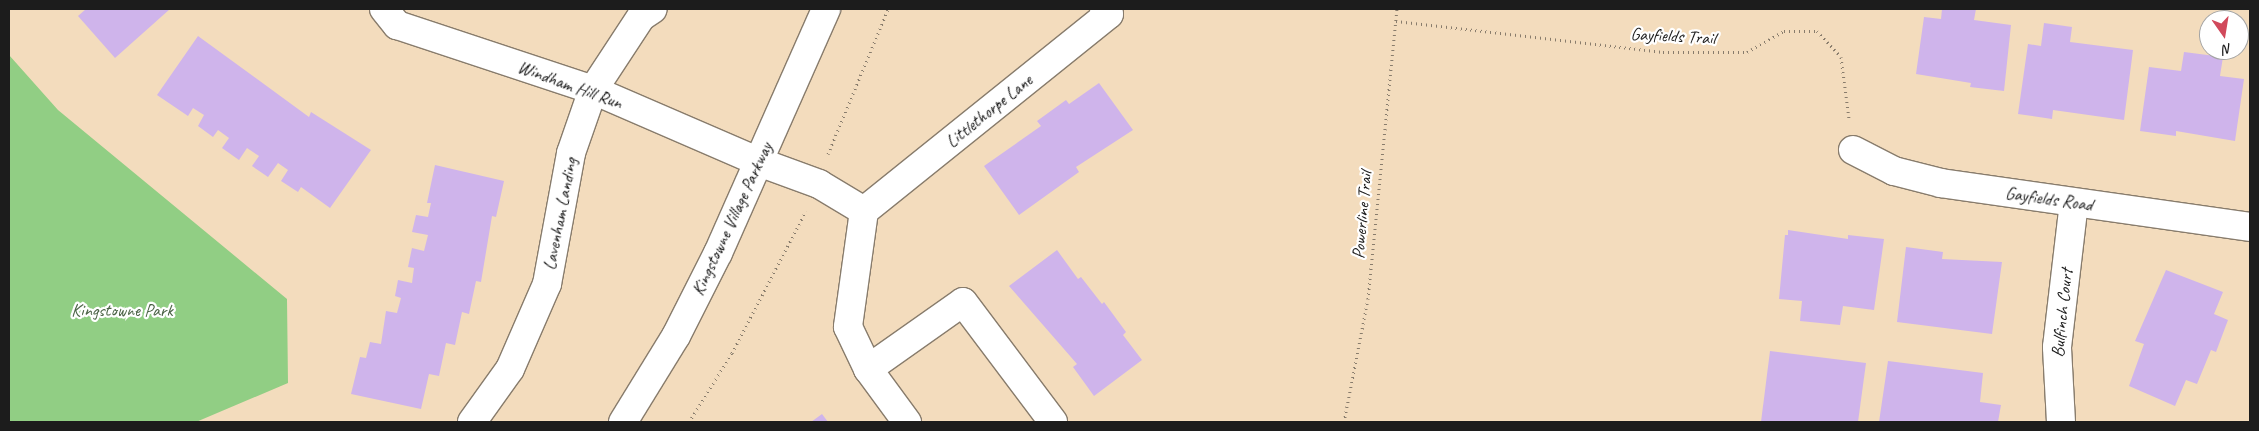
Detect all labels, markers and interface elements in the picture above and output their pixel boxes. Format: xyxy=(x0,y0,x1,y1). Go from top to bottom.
north arrow xyxy=(2199,10,2249,60)
street label: Gayfields Trail xyxy=(1630,23,1716,49)
text: N xyxy=(2221,40,2233,58)
street label: Windham Hill Run xyxy=(515,56,625,114)
street label: Littlethorpe Lane xyxy=(941,69,1037,153)
street label: Kingstowne Village Parkway xyxy=(687,139,777,299)
street label: Lavenham Landing xyxy=(539,156,581,272)
street label: Powerline Trail xyxy=(1347,170,1377,260)
street label: Gayfields Road xyxy=(2004,182,2094,216)
street label: Bulfinch Court xyxy=(2047,268,2077,358)
park label: Kingstowne Park xyxy=(71,299,173,321)

